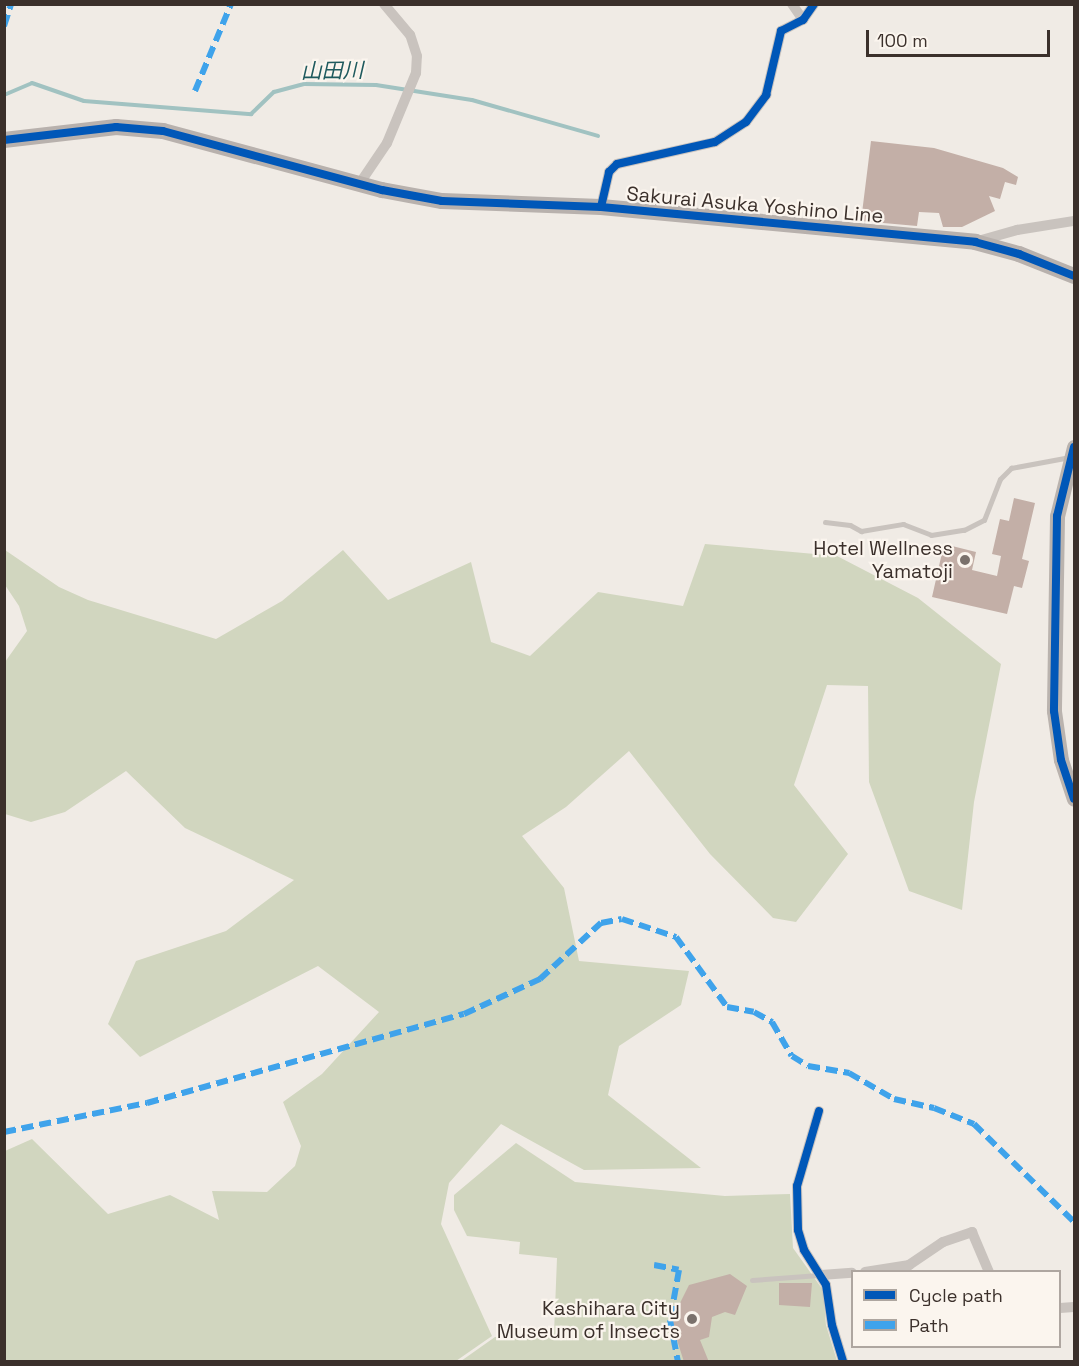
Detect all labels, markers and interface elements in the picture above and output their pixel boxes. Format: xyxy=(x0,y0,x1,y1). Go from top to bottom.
scale bar xyxy=(869,18,1054,56)
text: 100 m xyxy=(877,29,928,52)
water label: 山田川 xyxy=(300,58,364,84)
street label: Sakurai Asuka Yoshino Line xyxy=(625,182,885,228)
place label: Hotel Wellness Yamatoji xyxy=(813,536,953,583)
marker: Hotel Wellness Yamatoji xyxy=(958,553,972,567)
legend xyxy=(851,1270,1061,1348)
text: Cycle path xyxy=(909,1284,1003,1307)
place label: Kashihara City Museum of Insects xyxy=(497,1296,680,1343)
marker: Kashihara City Museum of Insects xyxy=(685,1312,699,1326)
text: Path xyxy=(909,1314,949,1337)

